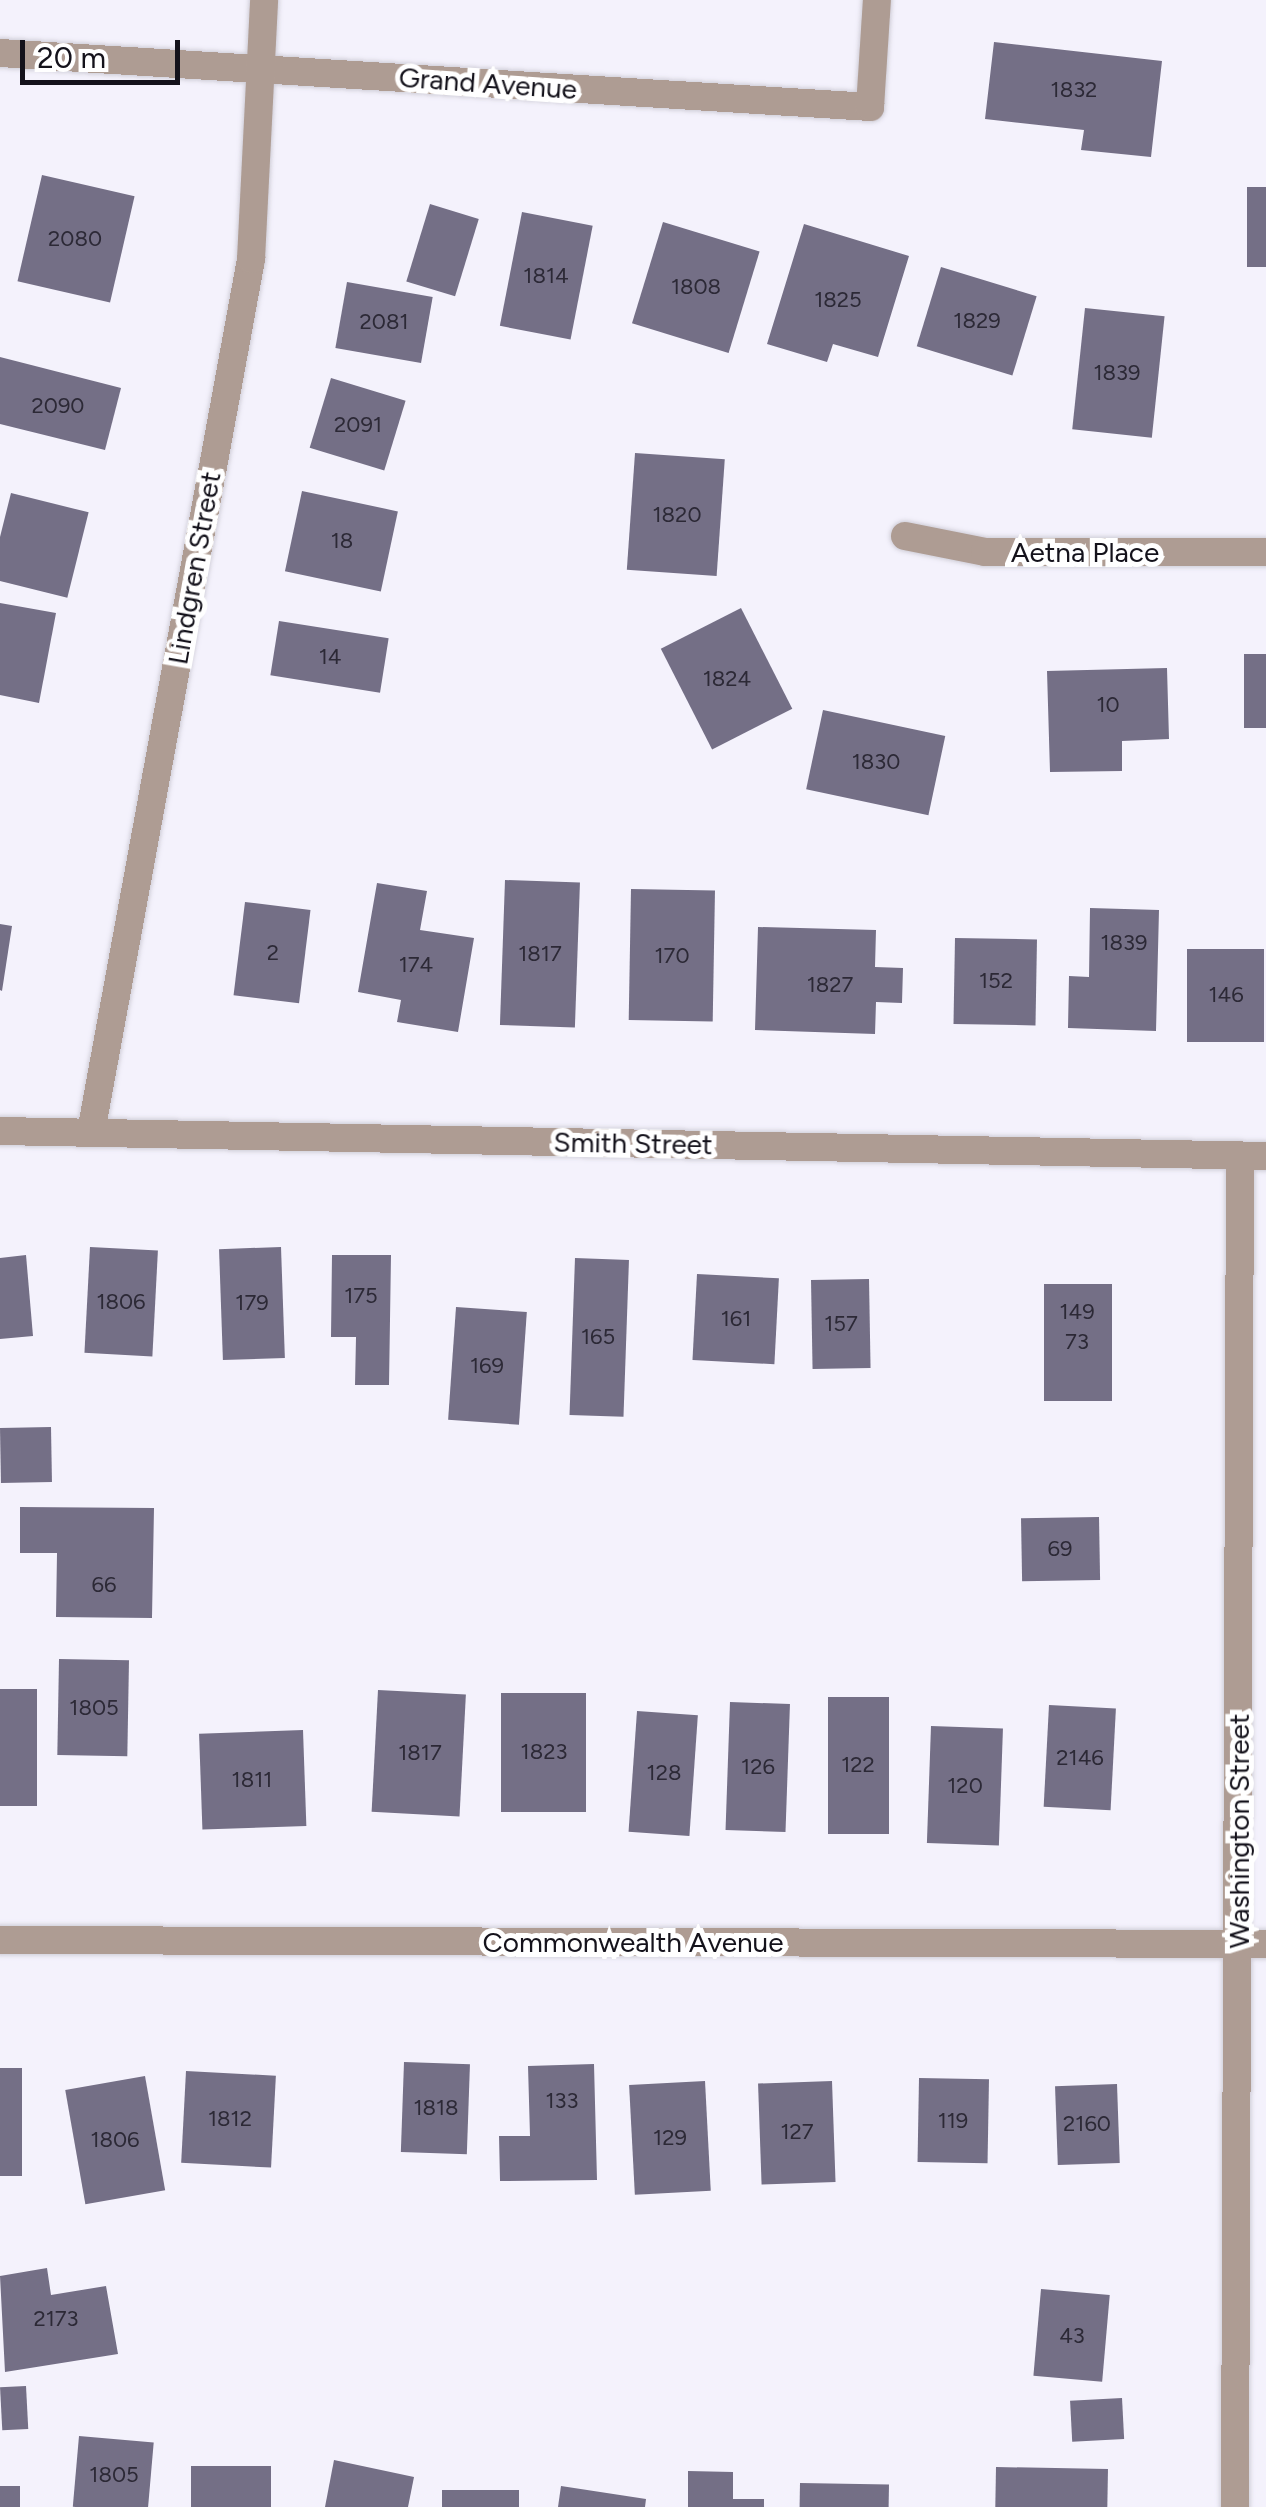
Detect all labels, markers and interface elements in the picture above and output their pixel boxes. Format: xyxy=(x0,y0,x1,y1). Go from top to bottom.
scale bar xyxy=(25,20,185,82)
text: 20 m xyxy=(37,39,106,76)
street label: Grand Avenue xyxy=(398,60,578,106)
house number: 1832 xyxy=(1051,77,1097,103)
house number: 2080 xyxy=(48,226,102,252)
house number: 1814 xyxy=(523,263,569,289)
house number: 1808 xyxy=(671,274,721,300)
house number: 1825 xyxy=(814,287,862,313)
house number: 1829 xyxy=(953,308,1001,334)
house number: 2081 xyxy=(360,309,408,335)
house number: 1839 xyxy=(1093,360,1141,386)
house number: 2090 xyxy=(32,393,84,419)
house number: 2091 xyxy=(334,412,382,438)
street label: Lindgren Street xyxy=(161,469,227,667)
house number: 1820 xyxy=(653,502,701,528)
house number: 18 xyxy=(331,528,353,554)
street label: Aetna Place xyxy=(1011,535,1159,569)
house number: 14 xyxy=(319,644,341,670)
house number: 1824 xyxy=(703,666,751,692)
house number: 10 xyxy=(1096,692,1120,718)
house number: 1830 xyxy=(852,749,900,775)
house number: 1839 xyxy=(1100,930,1148,956)
house number: 2 xyxy=(267,940,279,966)
house number: 1817 xyxy=(518,941,562,967)
house number: 170 xyxy=(654,943,690,969)
house number: 174 xyxy=(399,952,433,978)
house number: 152 xyxy=(979,968,1013,994)
house number: 1827 xyxy=(807,972,853,998)
house number: 146 xyxy=(1208,982,1244,1008)
street label: Smith Street xyxy=(553,1125,713,1161)
house number: 175 xyxy=(344,1283,378,1309)
house number: 1806 xyxy=(96,1289,146,1315)
house number: 179 xyxy=(235,1290,269,1316)
house number: 149 xyxy=(1059,1299,1095,1325)
house number: 161 xyxy=(721,1306,751,1332)
house number: 157 xyxy=(824,1311,858,1337)
house number: 165 xyxy=(581,1324,615,1350)
house number: 73 xyxy=(1065,1329,1089,1355)
house number: 169 xyxy=(470,1353,504,1379)
house number: 69 xyxy=(1048,1536,1072,1562)
house number: 66 xyxy=(92,1572,116,1598)
house number: 1805 xyxy=(69,1695,119,1721)
street label: Washington Street xyxy=(1222,1714,1256,1948)
house number: 1823 xyxy=(521,1739,567,1765)
house number: 1817 xyxy=(398,1740,442,1766)
house number: 2146 xyxy=(1056,1745,1104,1771)
house number: 122 xyxy=(841,1752,875,1778)
house number: 126 xyxy=(741,1754,775,1780)
house number: 128 xyxy=(647,1760,681,1786)
house number: 1811 xyxy=(232,1767,272,1793)
house number: 120 xyxy=(947,1773,983,1799)
street label: Commonwealth Avenue xyxy=(483,1925,783,1959)
house number: 133 xyxy=(545,2088,579,2114)
house number: 1818 xyxy=(413,2095,459,2121)
house number: 1812 xyxy=(208,2106,252,2132)
house number: 119 xyxy=(938,2108,968,2134)
house number: 2160 xyxy=(1063,2111,1111,2137)
house number: 127 xyxy=(780,2119,814,2145)
house number: 129 xyxy=(653,2125,687,2151)
house number: 1806 xyxy=(90,2127,140,2153)
house number: 2173 xyxy=(33,2306,79,2332)
house number: 43 xyxy=(1059,2323,1085,2349)
house number: 1805 xyxy=(89,2462,139,2488)

